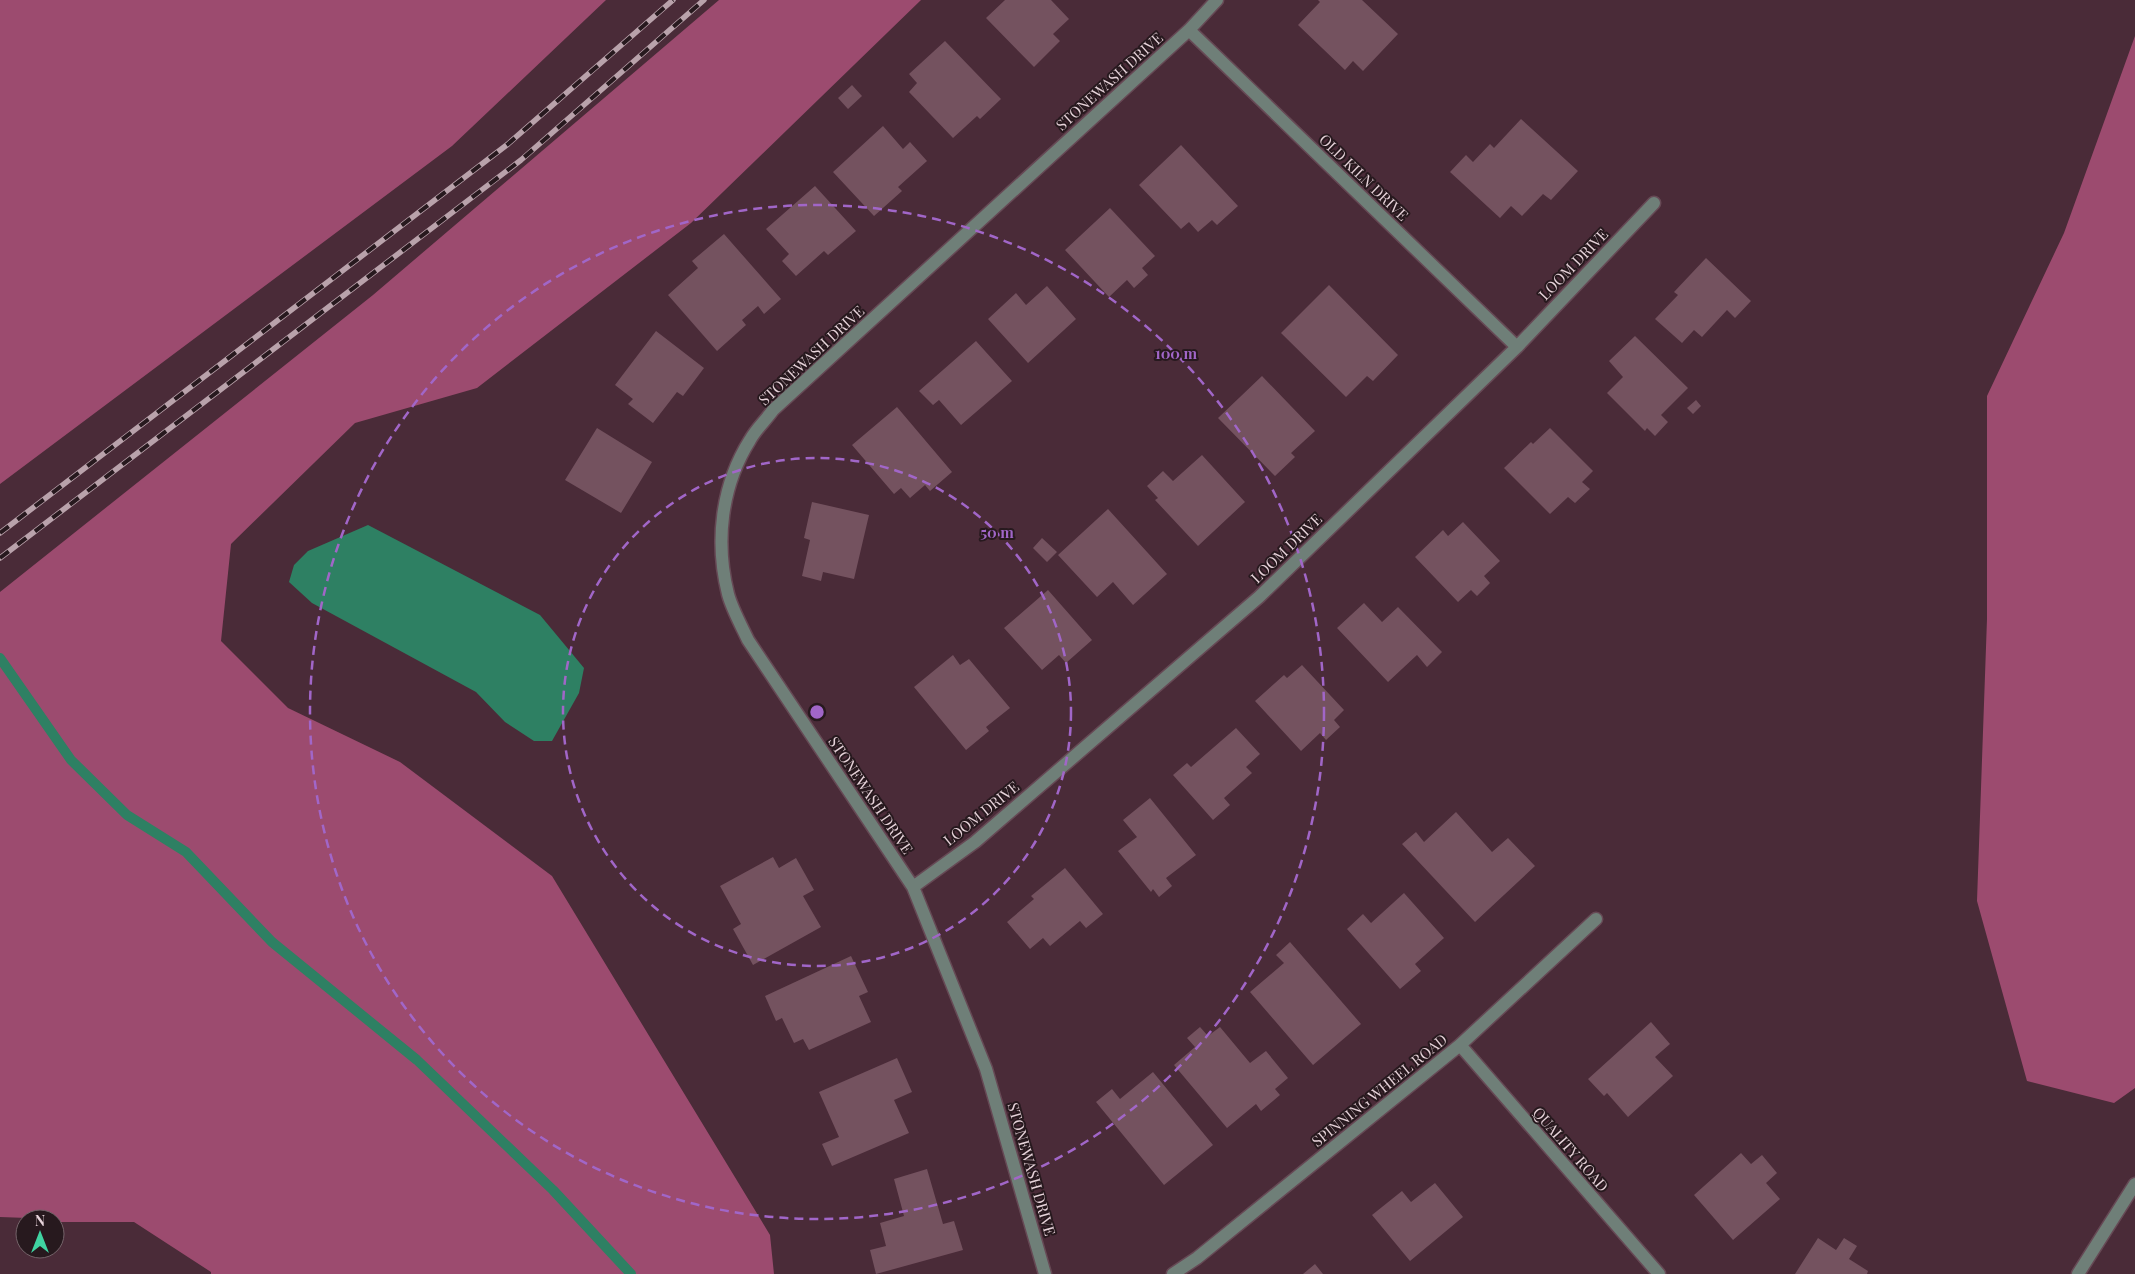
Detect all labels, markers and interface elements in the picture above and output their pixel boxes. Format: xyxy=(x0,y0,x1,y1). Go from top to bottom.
street label: STONEWASH DRIVE xyxy=(1051,28,1167,134)
street label: OLD KILN DRIVE xyxy=(1315,129,1413,225)
street label: LOOM DRIVE xyxy=(1534,224,1612,304)
street label: STONEWASH DRIVE xyxy=(754,301,868,409)
text: 100 m xyxy=(1155,343,1198,363)
street label: LOOM DRIVE xyxy=(1246,509,1326,587)
text: 50 m xyxy=(980,522,1014,542)
centre of rings xyxy=(808,703,826,721)
street label: STONEWASH DRIVE xyxy=(824,732,918,858)
street label: LOOM DRIVE xyxy=(939,776,1023,850)
street label: SPINNING WHEEL ROAD xyxy=(1307,1029,1451,1151)
street label: STONEWASH DRIVE xyxy=(1003,1100,1061,1238)
street label: QUALITY ROAD xyxy=(1529,1102,1613,1196)
north arrow xyxy=(15,1209,65,1259)
text: N xyxy=(35,1211,45,1230)

